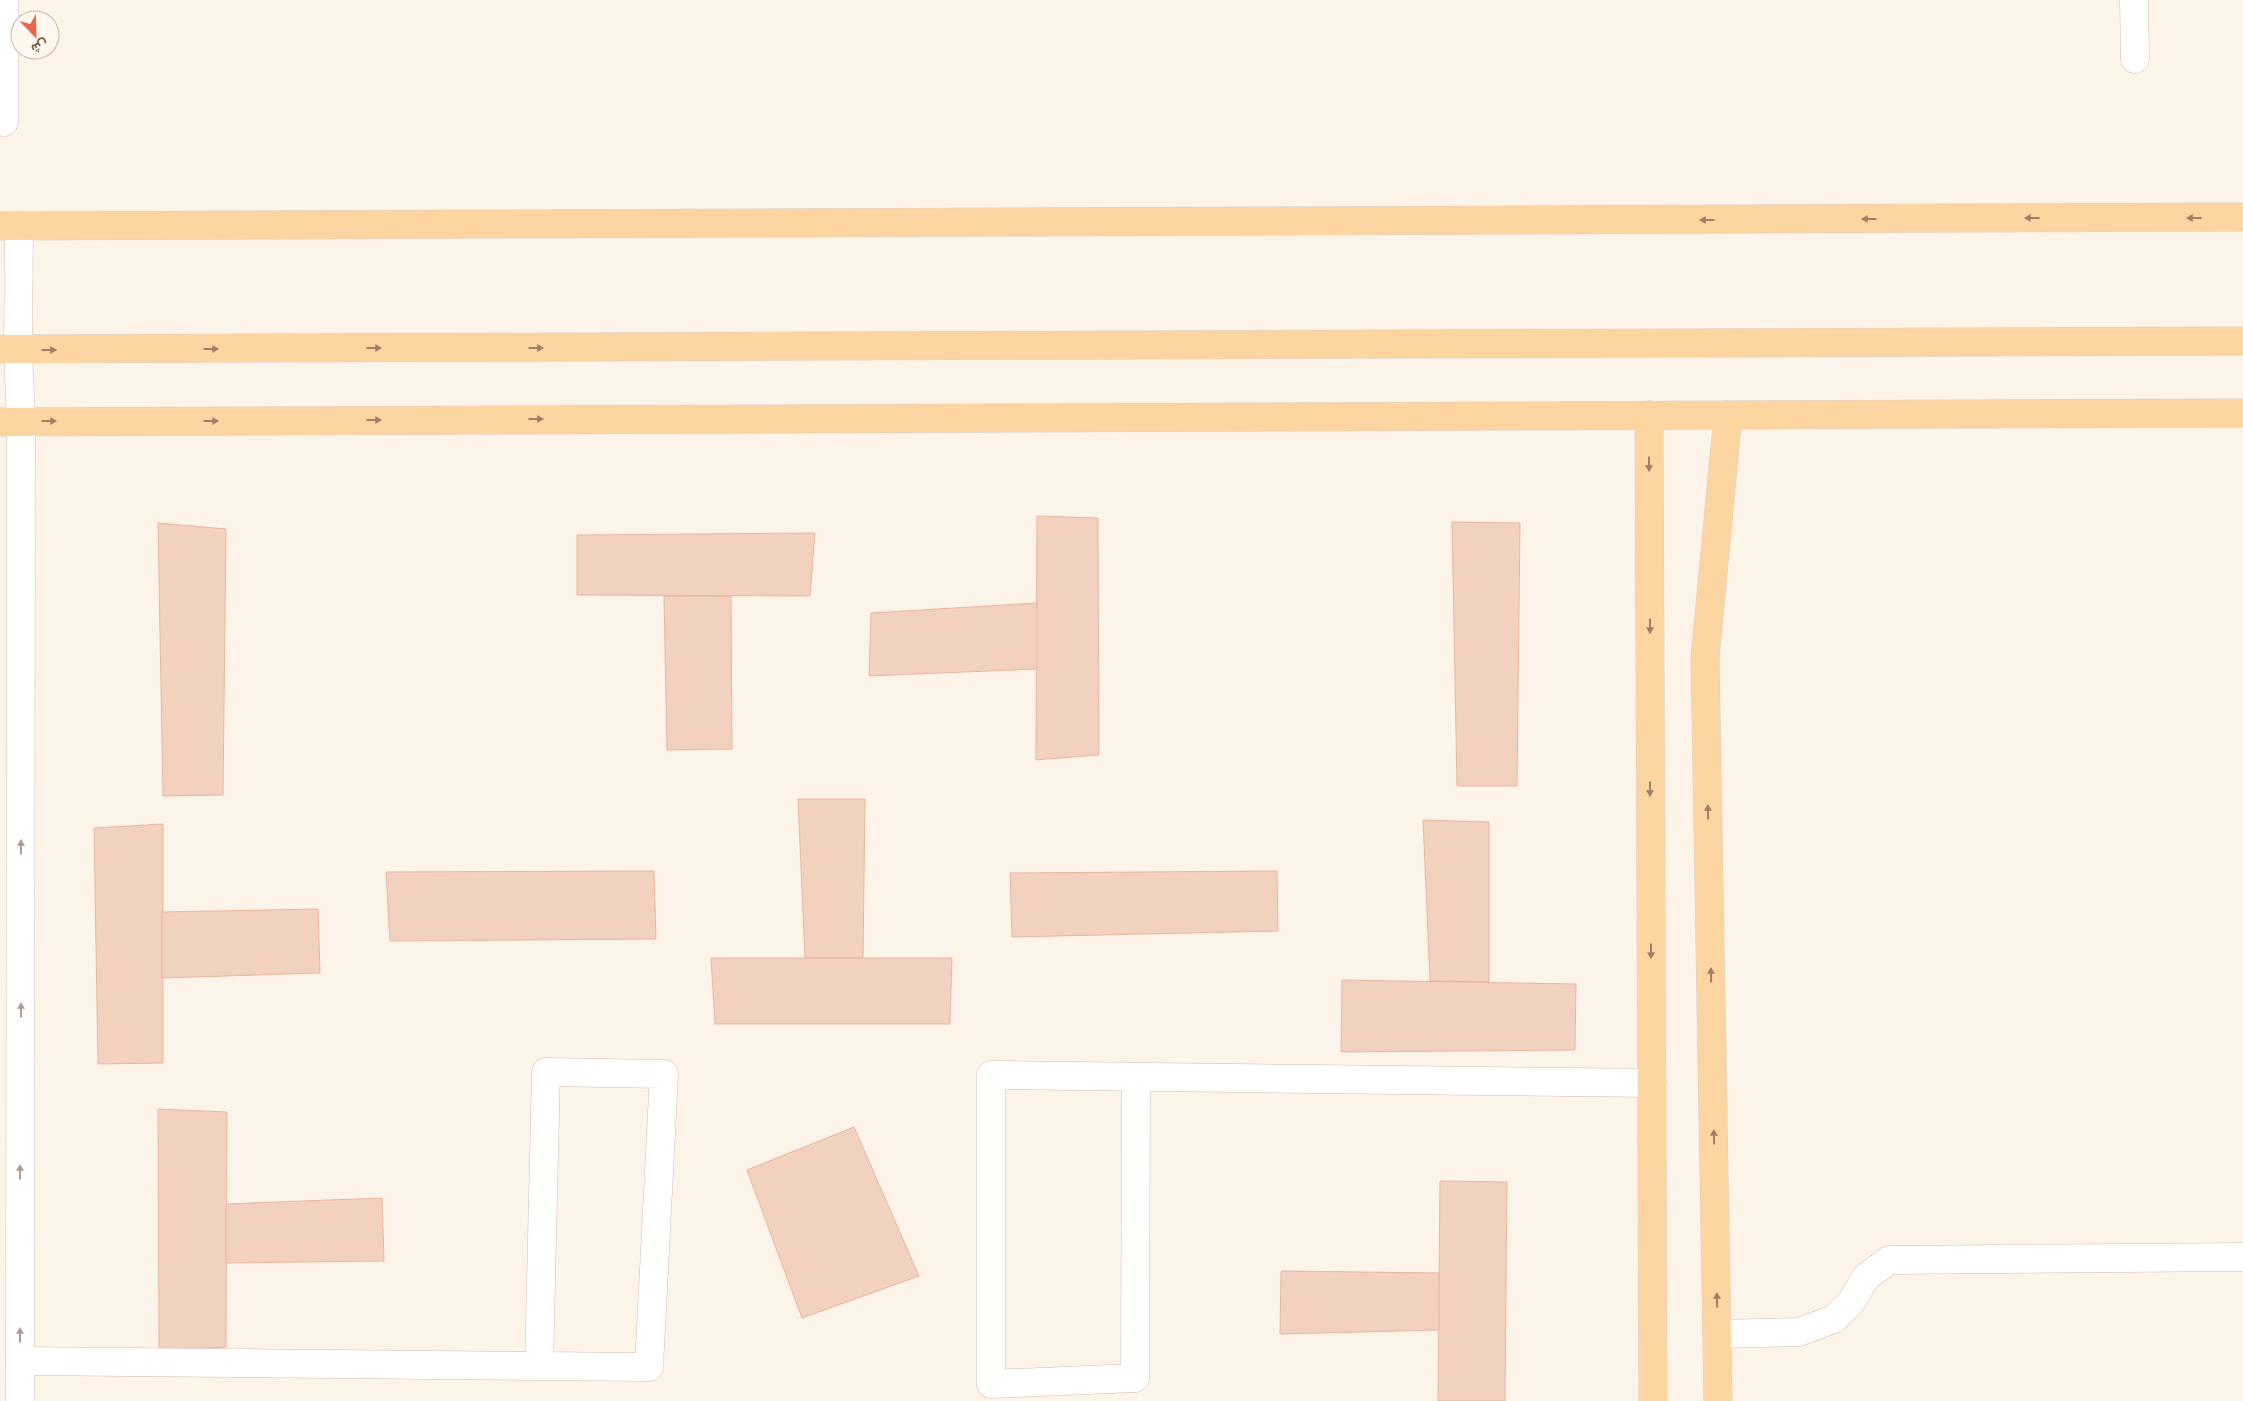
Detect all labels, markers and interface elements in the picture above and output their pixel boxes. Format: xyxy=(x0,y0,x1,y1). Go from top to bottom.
north arrow xyxy=(10,10,60,60)
text: ش xyxy=(29,35,51,59)
one-way arrow xyxy=(2024,214,2040,222)
one-way arrow xyxy=(2186,214,2202,222)
one-way arrow xyxy=(1861,215,1877,223)
one-way arrow xyxy=(1699,216,1715,224)
one-way arrow xyxy=(366,344,382,352)
one-way arrow xyxy=(528,344,544,352)
one-way arrow xyxy=(203,345,219,353)
one-way arrow xyxy=(41,346,57,354)
one-way arrow xyxy=(528,415,544,423)
one-way arrow xyxy=(366,416,382,424)
one-way arrow xyxy=(41,417,57,425)
one-way arrow xyxy=(203,417,219,425)
one-way arrow xyxy=(1645,456,1653,472)
one-way arrow xyxy=(1646,619,1654,635)
one-way arrow xyxy=(1647,781,1655,797)
one-way arrow xyxy=(1704,804,1712,820)
one-way arrow xyxy=(17,839,25,855)
one-way arrow xyxy=(1647,944,1655,960)
one-way arrow xyxy=(1707,967,1715,983)
one-way arrow xyxy=(17,1002,25,1018)
one-way arrow xyxy=(1710,1129,1718,1145)
one-way arrow xyxy=(17,1164,25,1180)
one-way arrow xyxy=(1713,1292,1721,1308)
one-way arrow xyxy=(16,1327,24,1343)

